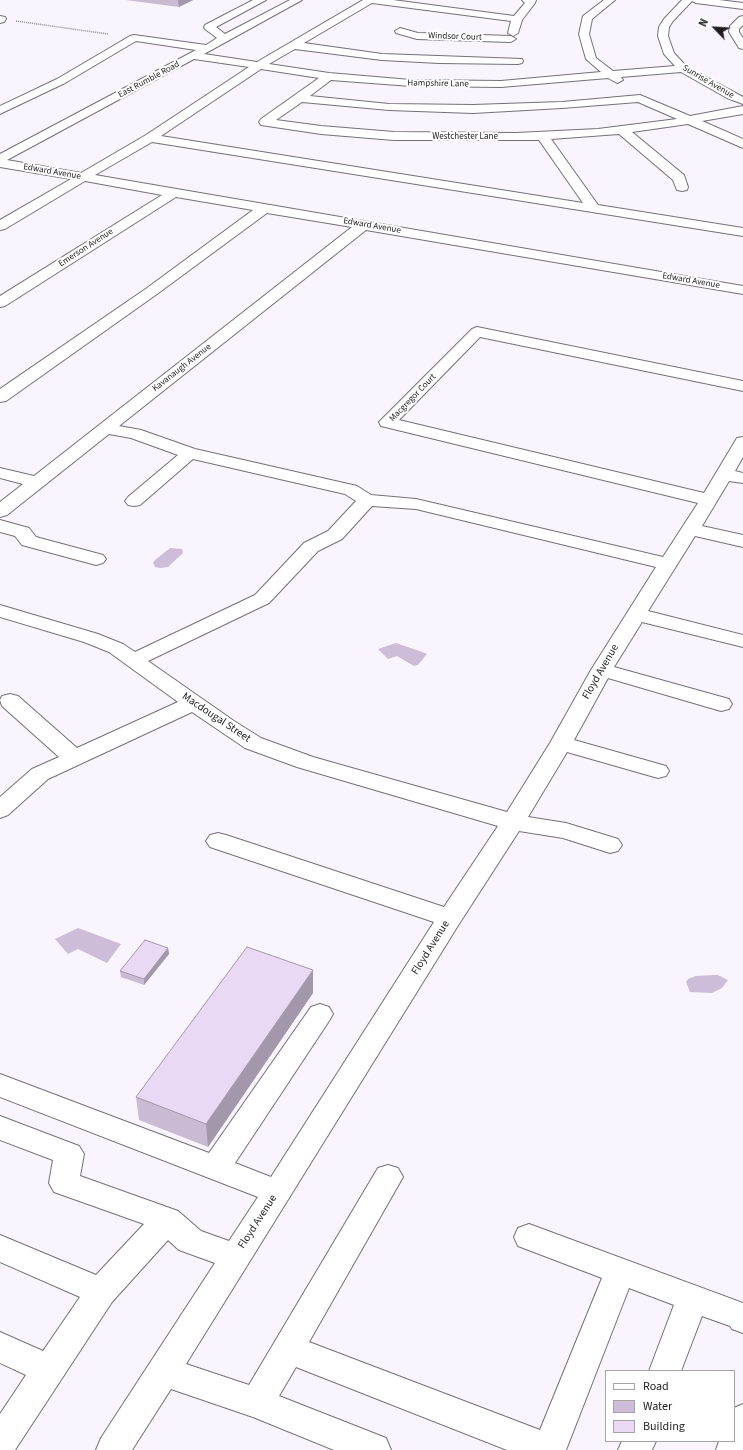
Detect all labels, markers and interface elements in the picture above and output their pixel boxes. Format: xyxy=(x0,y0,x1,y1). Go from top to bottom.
north arrow xyxy=(695,8,735,48)
text: N xyxy=(695,16,712,29)
street label: Windsor Court xyxy=(428,31,482,43)
street label: East Rumble Road xyxy=(116,59,182,101)
street label: Sunrise Avenue xyxy=(680,63,736,101)
street label: Hampshire Lane xyxy=(407,78,469,90)
street label: Westchester Lane xyxy=(432,132,498,142)
street label: Edward Avenue xyxy=(22,162,82,182)
street label: Edward Avenue xyxy=(342,216,402,236)
street label: Emerson Avenue xyxy=(57,226,115,270)
street label: Edward Avenue xyxy=(661,271,721,291)
street label: Kavanaugh Avenue xyxy=(150,342,214,394)
street label: Macgregor Court xyxy=(387,372,439,424)
street label: Floyd Avenue xyxy=(580,642,622,702)
street label: Macdougal Street xyxy=(179,690,253,746)
street label: Floyd Avenue xyxy=(409,918,453,978)
street label: Floyd Avenue xyxy=(236,1193,280,1251)
legend xyxy=(605,1370,735,1442)
text: Road xyxy=(643,1378,669,1395)
text: Water xyxy=(643,1398,672,1415)
text: Building xyxy=(643,1418,685,1435)

